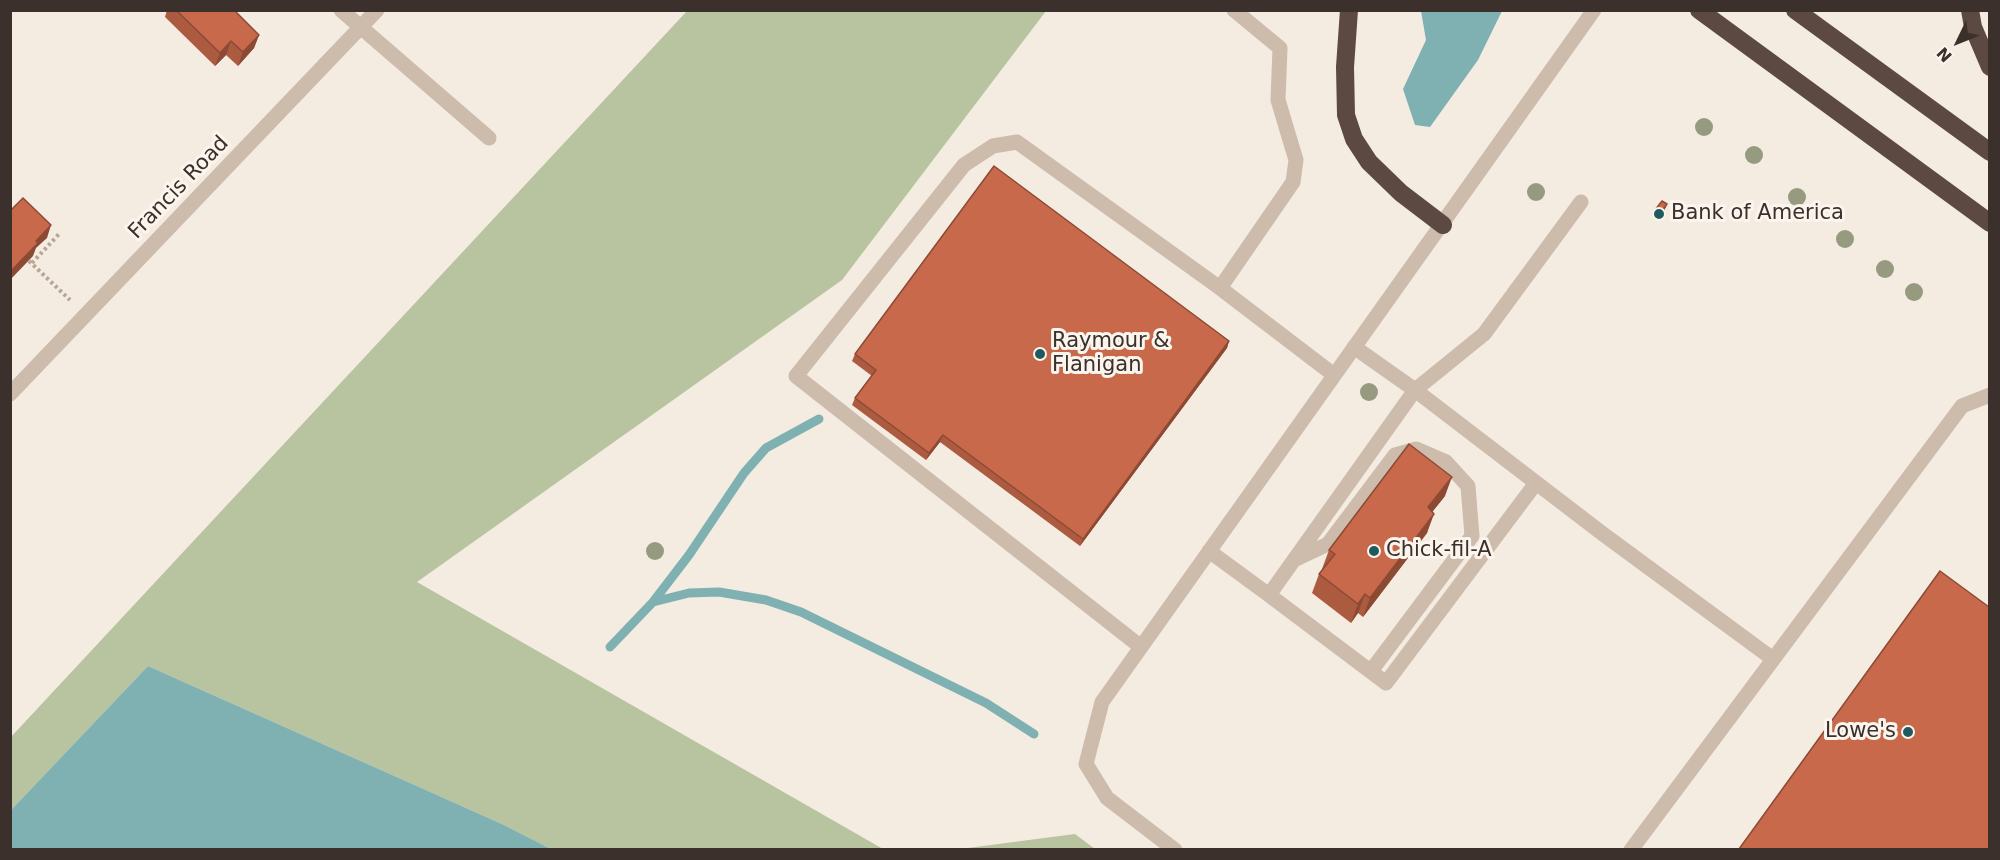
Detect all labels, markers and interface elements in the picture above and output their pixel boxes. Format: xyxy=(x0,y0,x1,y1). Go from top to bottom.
north arrow xyxy=(1928,12,1988,72)
text: N xyxy=(1933,43,1956,66)
street label: Francis Road xyxy=(124,131,234,245)
place label: Bank of America xyxy=(1671,201,1844,227)
marker: Bank of America xyxy=(1652,207,1666,221)
place label: Raymour & Flanigan xyxy=(1052,329,1170,379)
marker: Raymour & Flanigan xyxy=(1033,347,1047,361)
place label: Chick-fil-A xyxy=(1386,538,1492,564)
marker: Chick-fil-A xyxy=(1367,544,1381,558)
place label: Lowe's xyxy=(1825,719,1896,745)
marker: Lowe's xyxy=(1901,725,1915,739)

